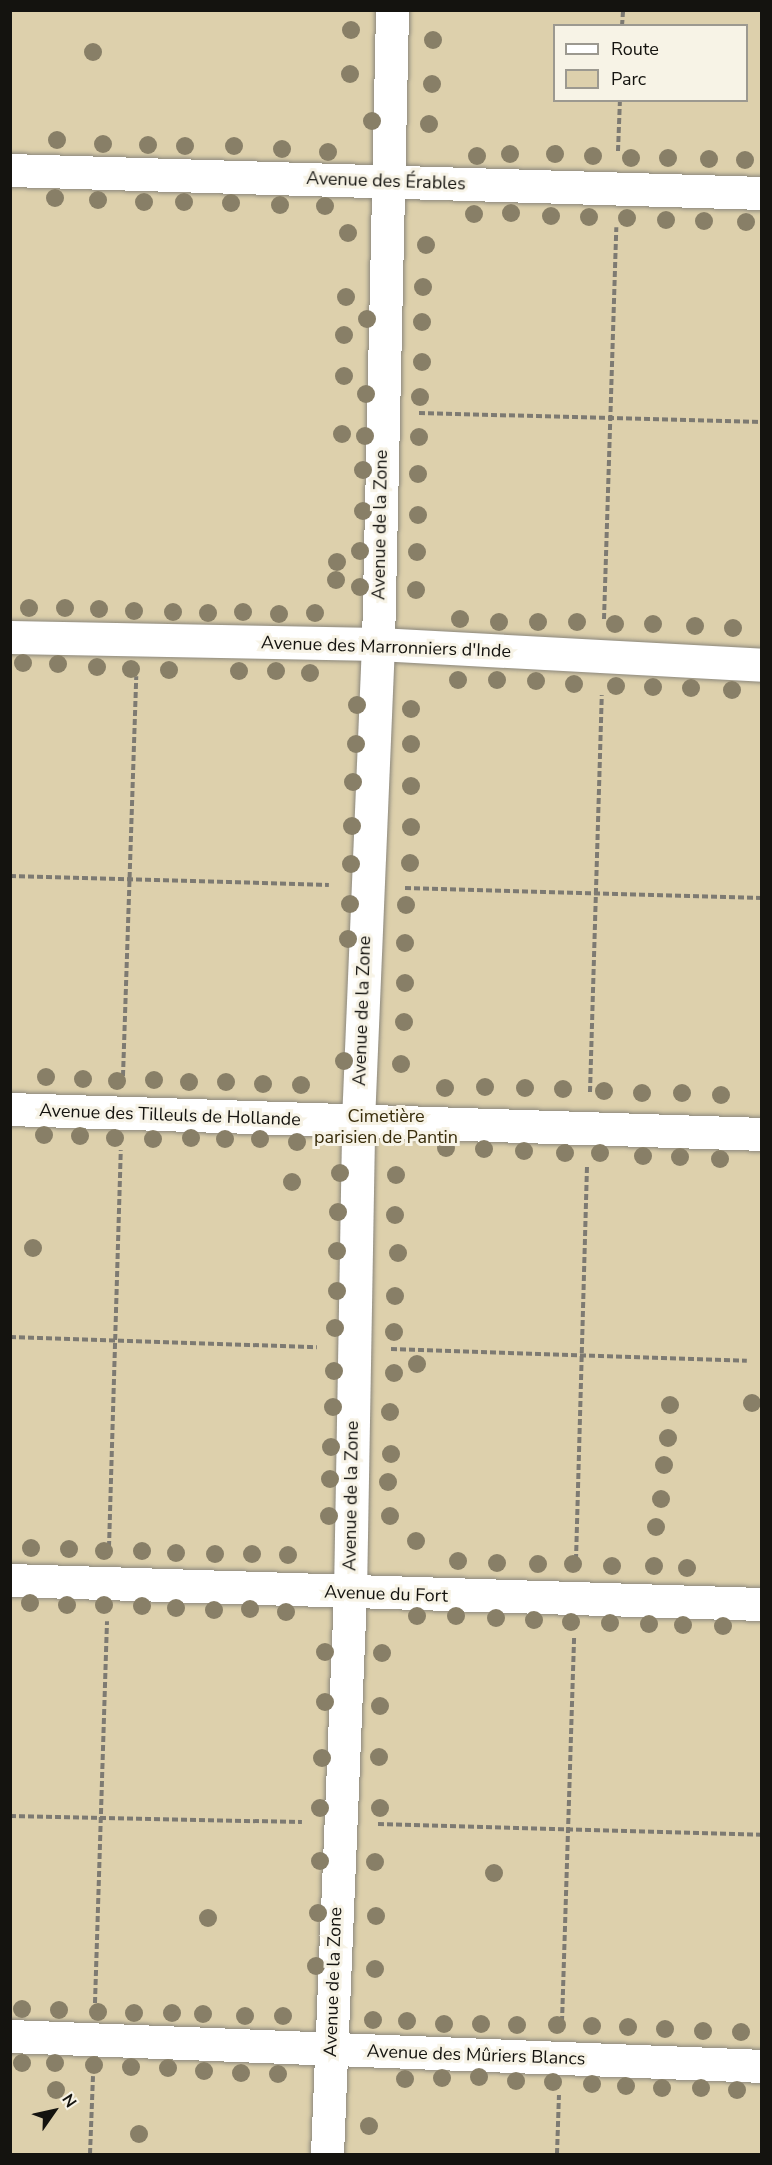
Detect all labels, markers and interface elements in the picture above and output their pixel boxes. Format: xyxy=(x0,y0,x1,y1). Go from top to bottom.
legend xyxy=(553,24,748,102)
text: Route xyxy=(611,37,659,61)
text: Parc xyxy=(611,67,646,91)
street label: Avenue des Érables xyxy=(306,167,466,195)
street label: Avenue de la Zone xyxy=(368,450,392,600)
street label: Avenue des Marronniers d'Inde xyxy=(261,632,511,662)
street label: Avenue de la Zone xyxy=(349,936,375,1086)
street label: Avenue des Tilleuls de Hollande xyxy=(39,1100,301,1130)
park label: Cimetière parisien de Pantin xyxy=(314,1106,458,1148)
street label: Avenue de la Zone xyxy=(339,1421,363,1571)
street label: Avenue du Fort xyxy=(324,1581,448,1607)
street label: Avenue de la Zone xyxy=(320,1907,346,2057)
street label: Avenue des Mûriers Blancs xyxy=(366,2040,586,2070)
north arrow xyxy=(24,2081,84,2141)
text: N xyxy=(56,2090,81,2112)

